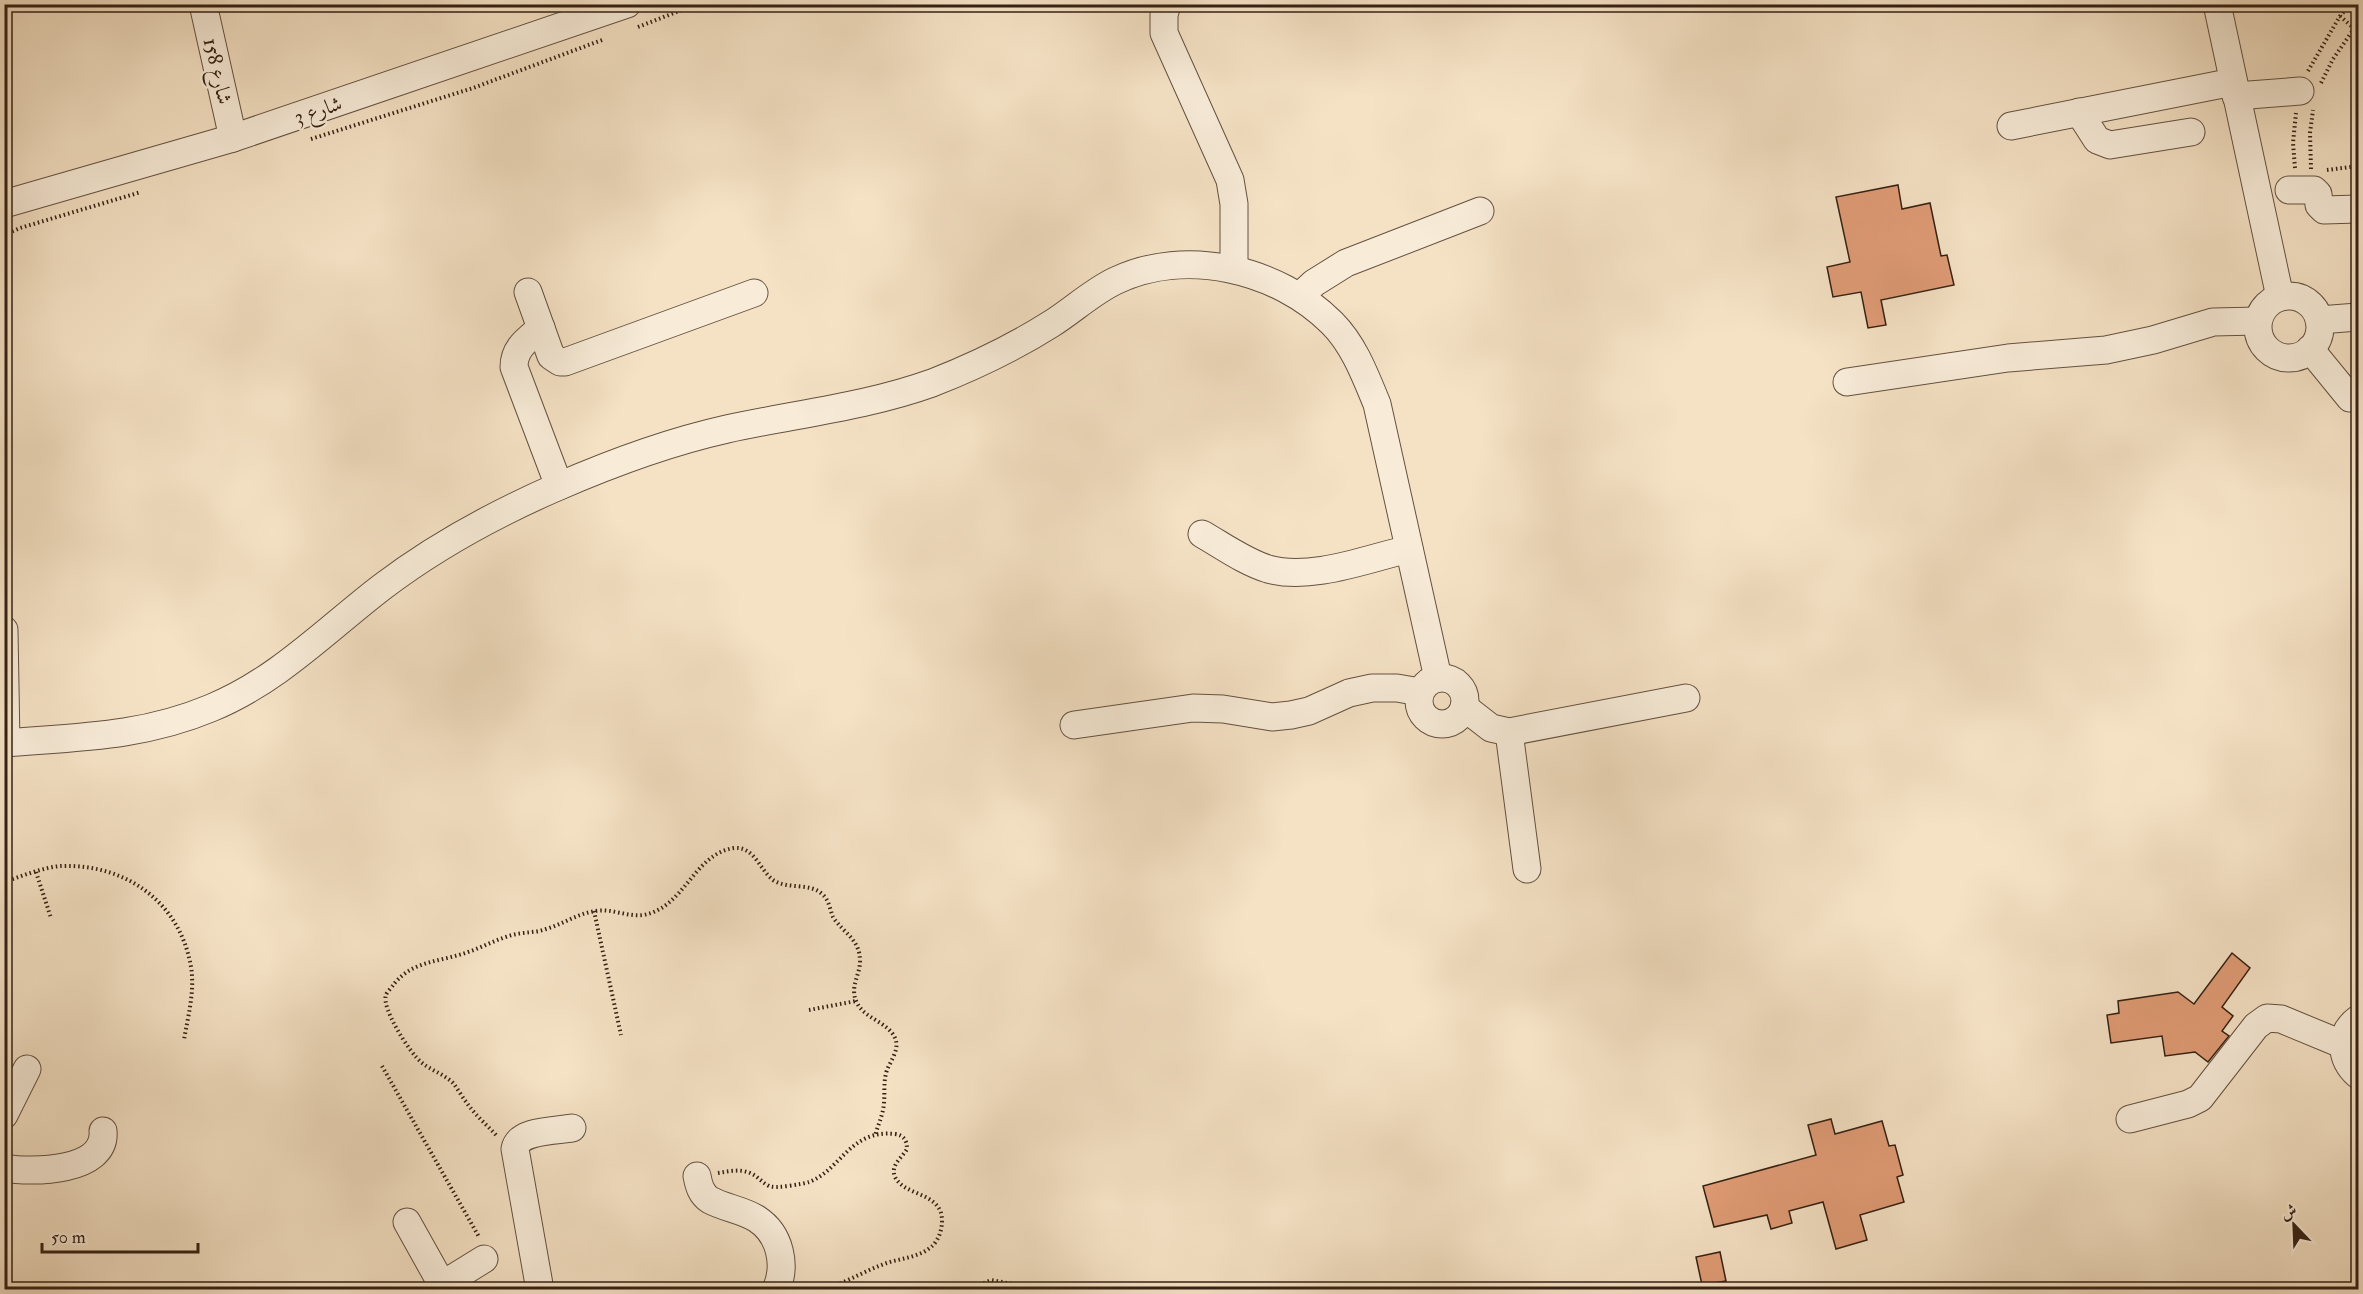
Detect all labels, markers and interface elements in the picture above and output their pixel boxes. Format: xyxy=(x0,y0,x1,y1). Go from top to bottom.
street label: شارع 158 xyxy=(193,35,238,108)
street label: شارع 3 xyxy=(291,90,347,135)
north arrow xyxy=(2264,1195,2324,1255)
text: ش xyxy=(2277,1200,2300,1224)
scale bar xyxy=(42,1216,198,1254)
text: 50 m xyxy=(51,1226,86,1249)

